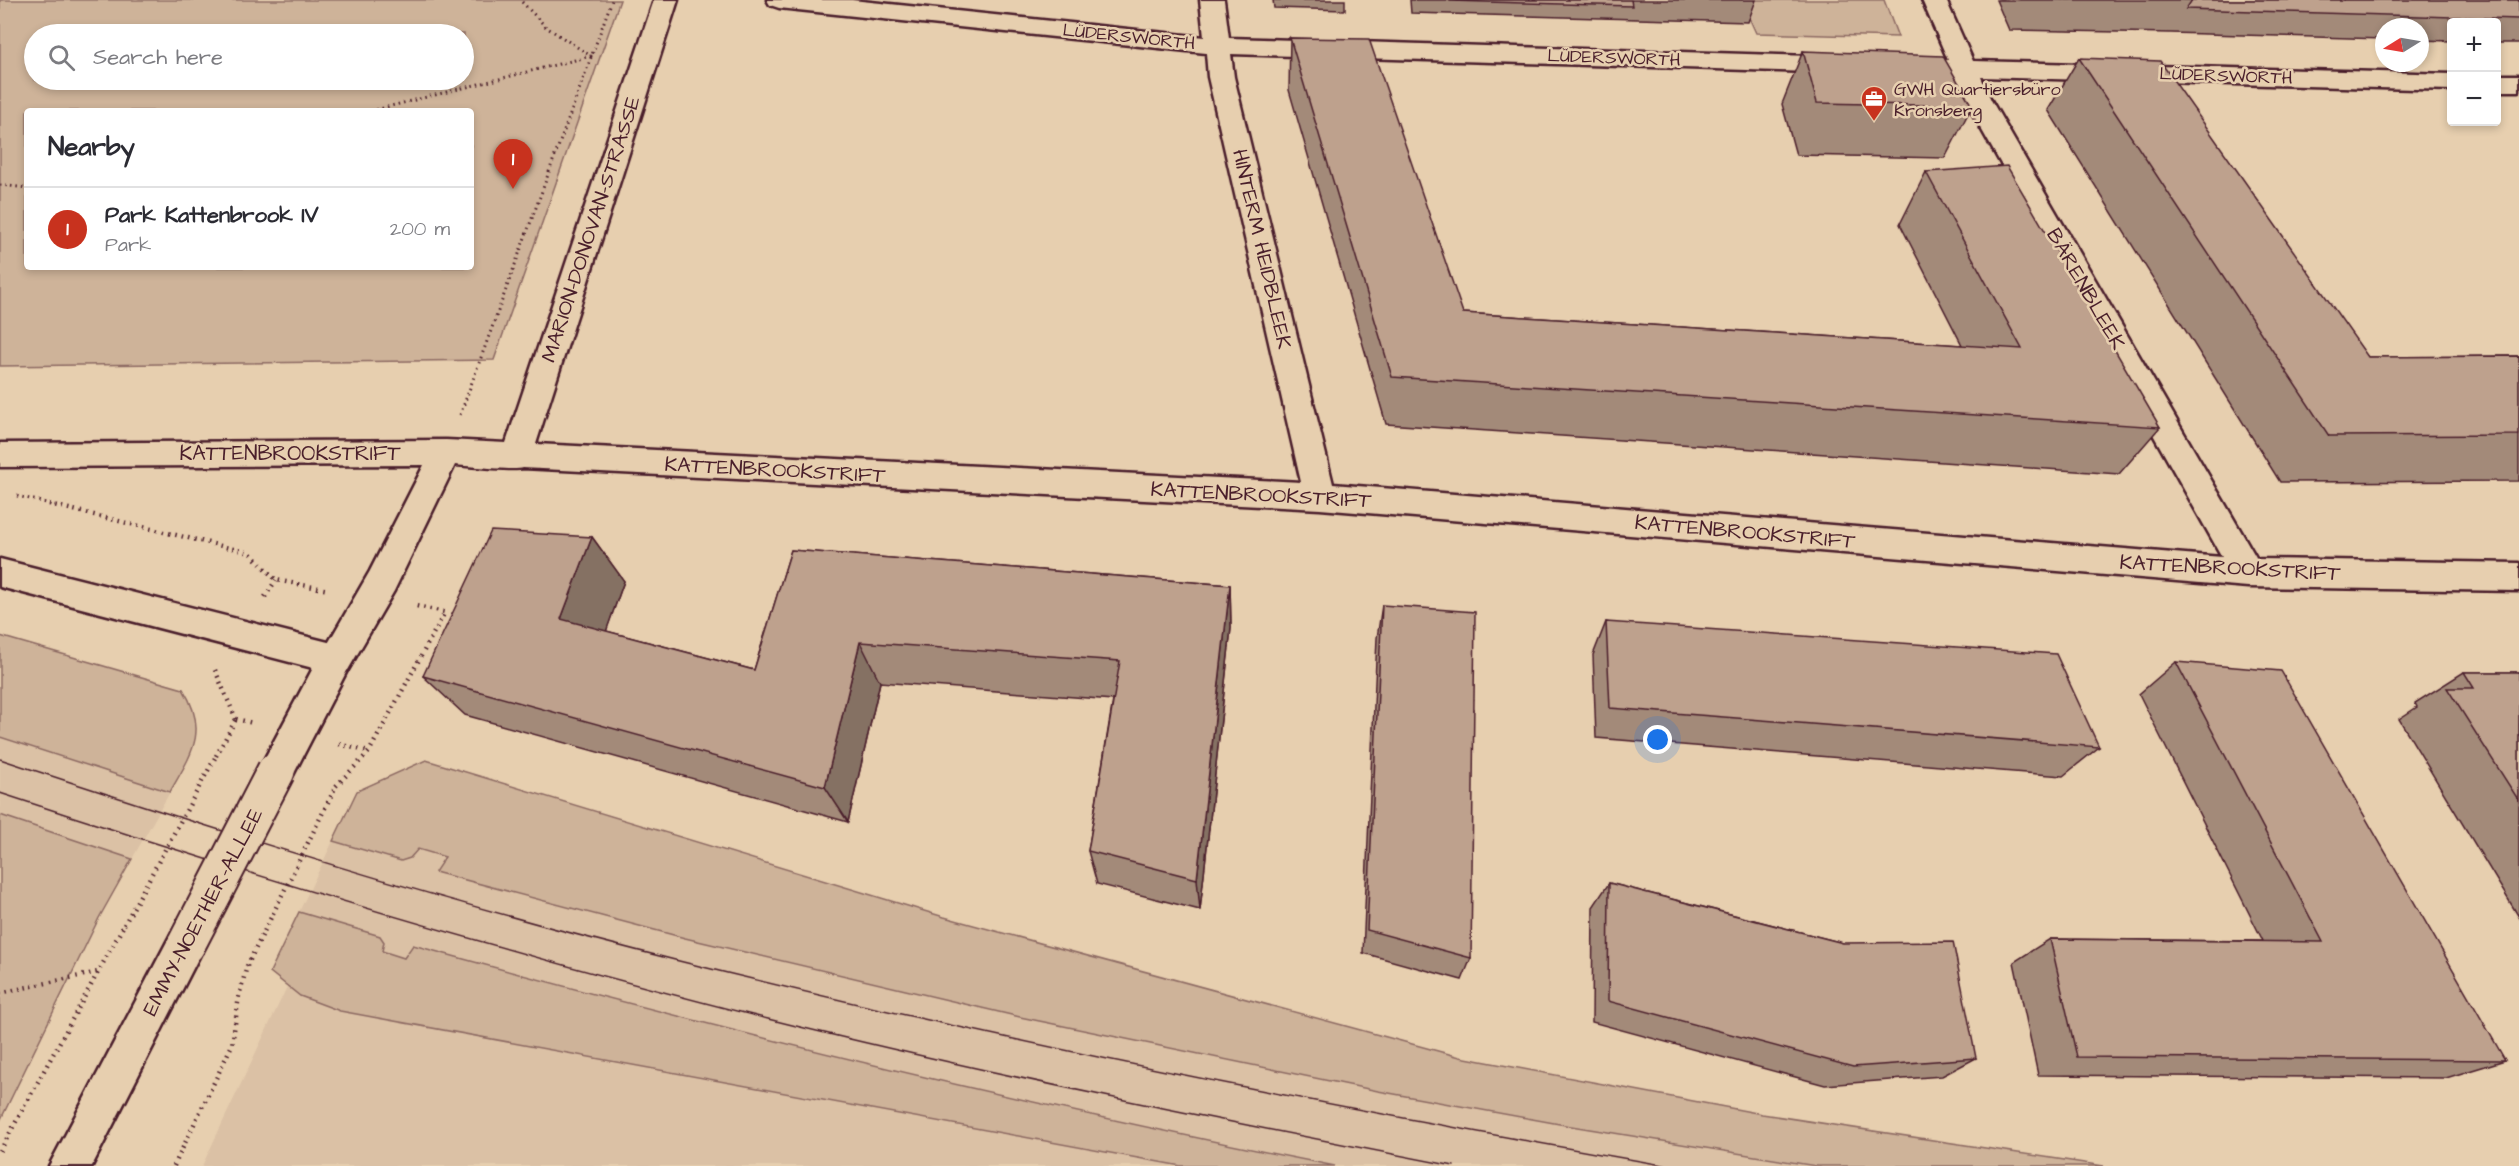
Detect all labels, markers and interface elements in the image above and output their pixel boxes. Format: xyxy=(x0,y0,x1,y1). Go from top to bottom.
street label: LÜDERSWORTH xyxy=(1061,18,1197,56)
north arrow xyxy=(2375,18,2429,72)
map controls xyxy=(2447,18,2501,126)
button: + xyxy=(2447,18,2501,72)
search box xyxy=(24,24,474,90)
icon: search xyxy=(45,41,78,74)
text: Search here xyxy=(93,42,223,73)
street label: LÜDERSWORTH xyxy=(1547,43,1681,73)
street label: LÜDERSWORTH xyxy=(2159,61,2293,91)
button: − xyxy=(2447,72,2501,126)
place label: GWH Quartiersbüro Kronsberg xyxy=(1894,77,2061,124)
office icon: GWH Quartiersbüro Kronsberg xyxy=(1859,84,1889,122)
street label: MARION-DONOVAN-STRASSE xyxy=(534,92,648,366)
text: Nearby xyxy=(48,129,135,165)
pin: 1 xyxy=(494,140,532,189)
street label: HINTERM HEIDBLEEK xyxy=(1225,146,1299,352)
text: Park Kattenbrook IV xyxy=(105,200,319,231)
text: 1 xyxy=(66,215,69,243)
text: 200 m xyxy=(390,215,450,243)
street label: BÄRENBLEEK xyxy=(2039,223,2133,355)
text: Park xyxy=(105,231,151,259)
street label: KATTENBROOKSTRIFT xyxy=(179,439,401,468)
street label: KATTENBROOKSTRIFT xyxy=(664,450,887,490)
street label: KATTENBROOKSTRIFT xyxy=(1150,475,1373,515)
street label: KATTENBROOKSTRIFT xyxy=(1634,508,1857,556)
street label: KATTENBROOKSTRIFT xyxy=(2119,548,2342,588)
your location xyxy=(1643,725,1672,754)
street label: EMMY-NOETHER-ALLEE xyxy=(136,802,270,1021)

